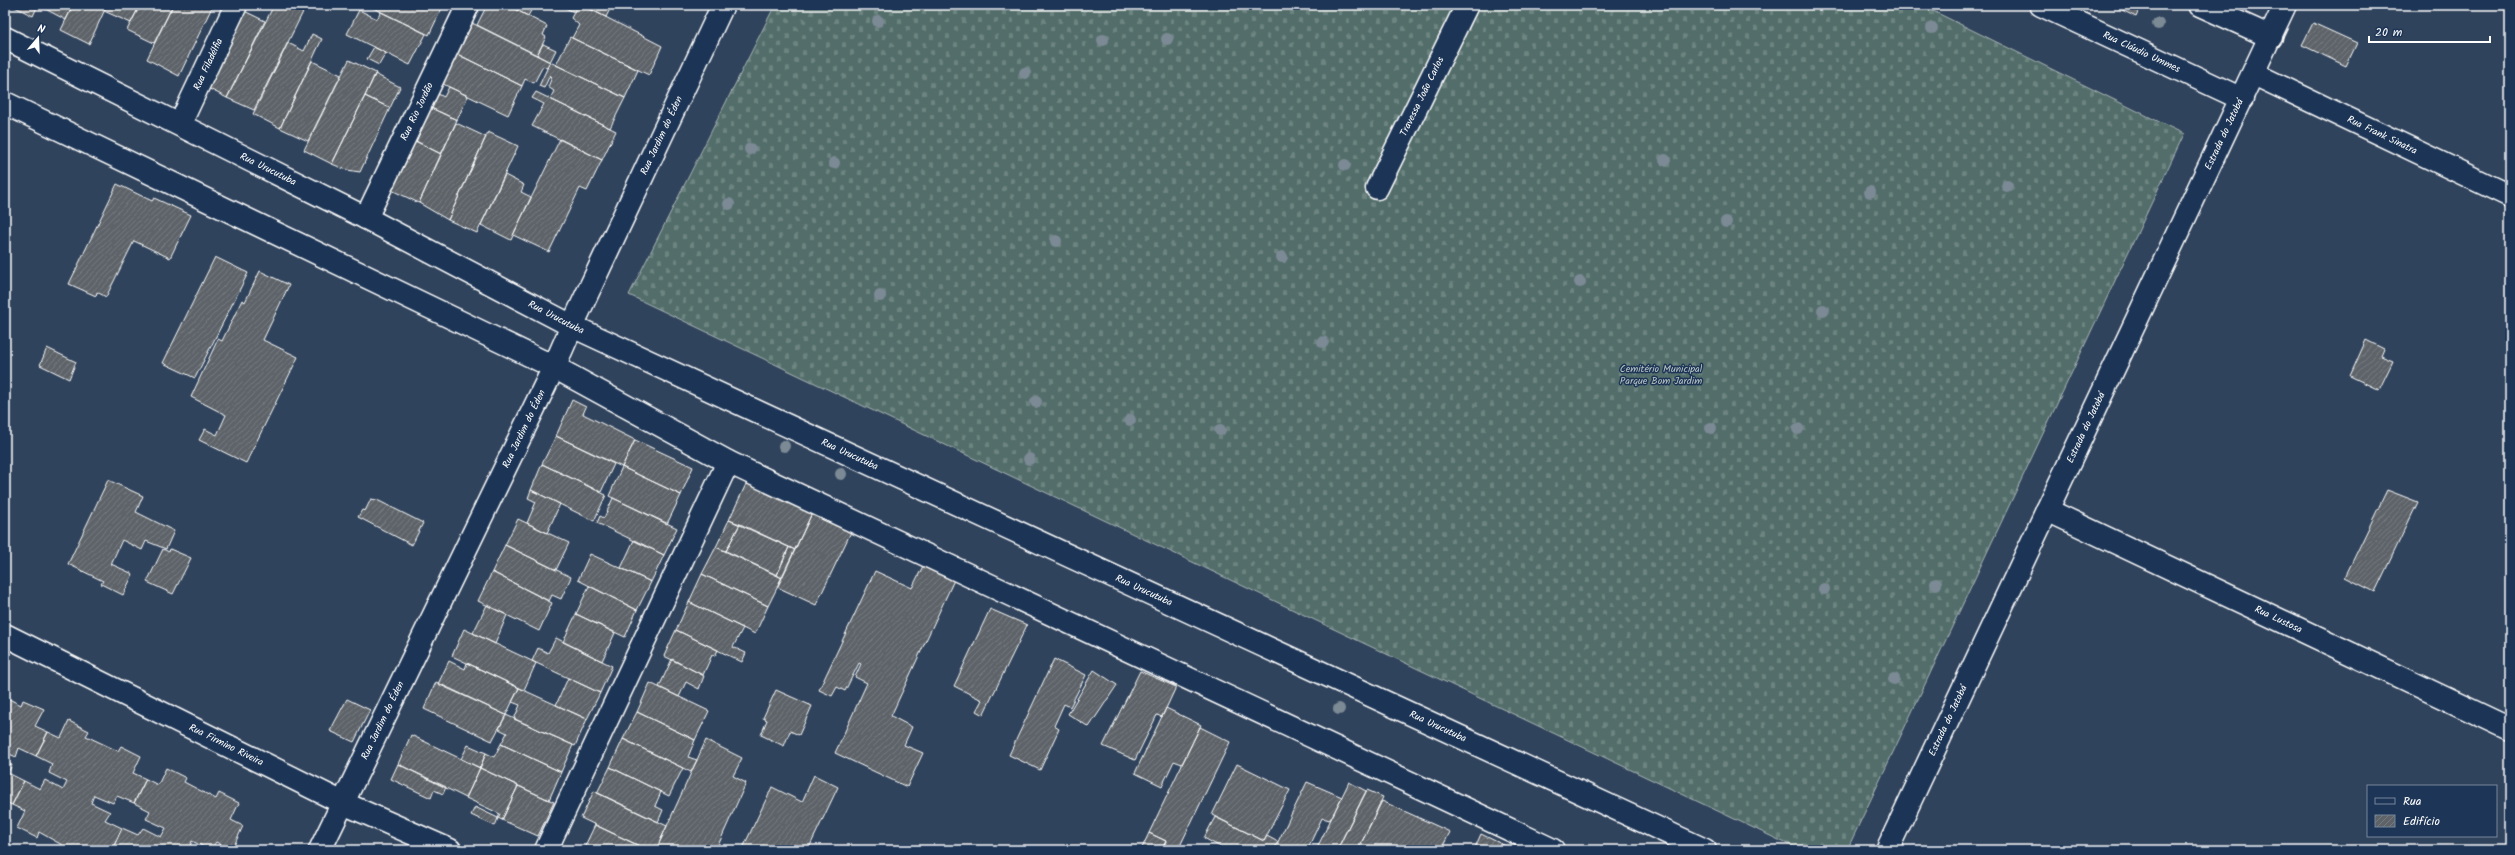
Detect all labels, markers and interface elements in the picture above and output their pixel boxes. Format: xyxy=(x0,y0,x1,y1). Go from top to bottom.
north arrow xyxy=(18,18,58,58)
scale bar xyxy=(2369,18,2490,44)
text: N xyxy=(35,20,47,39)
text: 20 m xyxy=(2375,23,2403,42)
street label: Rua Cláudio Ummes xyxy=(2100,27,2184,77)
street label: Rua Filadélfia xyxy=(189,35,227,93)
street label: Travessa João Carlos xyxy=(1396,53,1449,139)
street label: Rua Rio Jordão xyxy=(396,79,438,143)
street label: Rua Jardim do Éden xyxy=(636,93,687,178)
street label: Estrada do Jatobá xyxy=(2200,95,2248,173)
street label: Rua Frank Sinatra xyxy=(2344,111,2420,159)
street label: Rua Urucutuba xyxy=(237,148,299,190)
street label: Rua Urucutuba xyxy=(525,296,587,339)
park label: Cemitério Municipal Parque Bom Jardim xyxy=(1620,361,1703,389)
street label: Rua Jardim do Éden xyxy=(498,387,550,471)
street label: Estrada do Jatobá xyxy=(2062,388,2110,466)
street label: Rua Urucutuba xyxy=(819,434,881,475)
street label: Rua Urucutuba xyxy=(1113,570,1175,611)
street label: Rua Lustosa xyxy=(2252,601,2305,638)
street label: Rua Jardim do Éden xyxy=(357,678,409,762)
street label: Estrada do Jatobá xyxy=(1924,681,1972,759)
street label: Rua Urucutuba xyxy=(1407,706,1469,747)
street label: Rua Firmino Riveira xyxy=(186,720,267,770)
legend xyxy=(2367,785,2497,837)
text: Rua xyxy=(2403,792,2422,811)
text: Edifício xyxy=(2403,812,2440,831)

